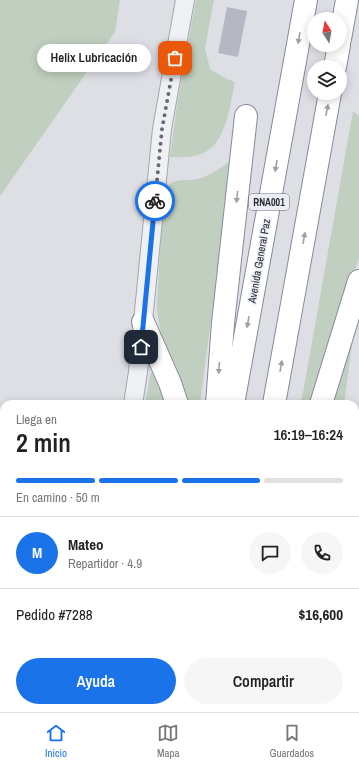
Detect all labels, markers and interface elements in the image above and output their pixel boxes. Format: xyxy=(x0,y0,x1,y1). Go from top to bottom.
north arrow xyxy=(307,12,347,52)
map controls xyxy=(307,12,347,100)
one-way arrow xyxy=(296,32,302,44)
pin xyxy=(158,41,192,75)
callout: Helix Lubricación xyxy=(37,44,151,72)
icon: bag xyxy=(164,47,186,69)
text: Helix Lubricación xyxy=(51,49,137,66)
button: layers xyxy=(307,60,347,100)
one-way arrow xyxy=(324,104,330,116)
one-way arrow xyxy=(273,160,279,172)
courier xyxy=(135,181,175,221)
icon: bike xyxy=(144,190,166,212)
one-way arrow xyxy=(234,191,240,203)
road number: RNA001 xyxy=(249,194,289,210)
street label: Avenida General Paz xyxy=(245,217,273,305)
one-way arrow xyxy=(301,232,307,244)
one-way arrow xyxy=(245,316,251,328)
pin xyxy=(124,330,158,364)
icon: home xyxy=(130,336,152,358)
one-way arrow xyxy=(278,359,284,372)
one-way arrow xyxy=(216,362,223,374)
text: Llega en xyxy=(16,411,57,428)
text: 16:19–16:24 xyxy=(274,424,343,445)
text: 2 min xyxy=(16,425,71,460)
text: En camino · 50 m xyxy=(16,489,100,506)
button: chat xyxy=(249,532,291,574)
button: phone xyxy=(301,532,343,574)
text: Mateo xyxy=(68,534,104,555)
text: M xyxy=(32,542,42,563)
text: Repartidor · 4.9 xyxy=(68,555,142,572)
text: Pedido #7288 xyxy=(16,604,93,625)
text: $16,600 xyxy=(299,604,343,625)
button: Ayuda xyxy=(16,658,176,704)
button: Compartir xyxy=(184,658,343,704)
tab: Inicio xyxy=(45,722,67,760)
tab: Mapa xyxy=(157,722,180,760)
tab: Guardados xyxy=(269,722,314,760)

